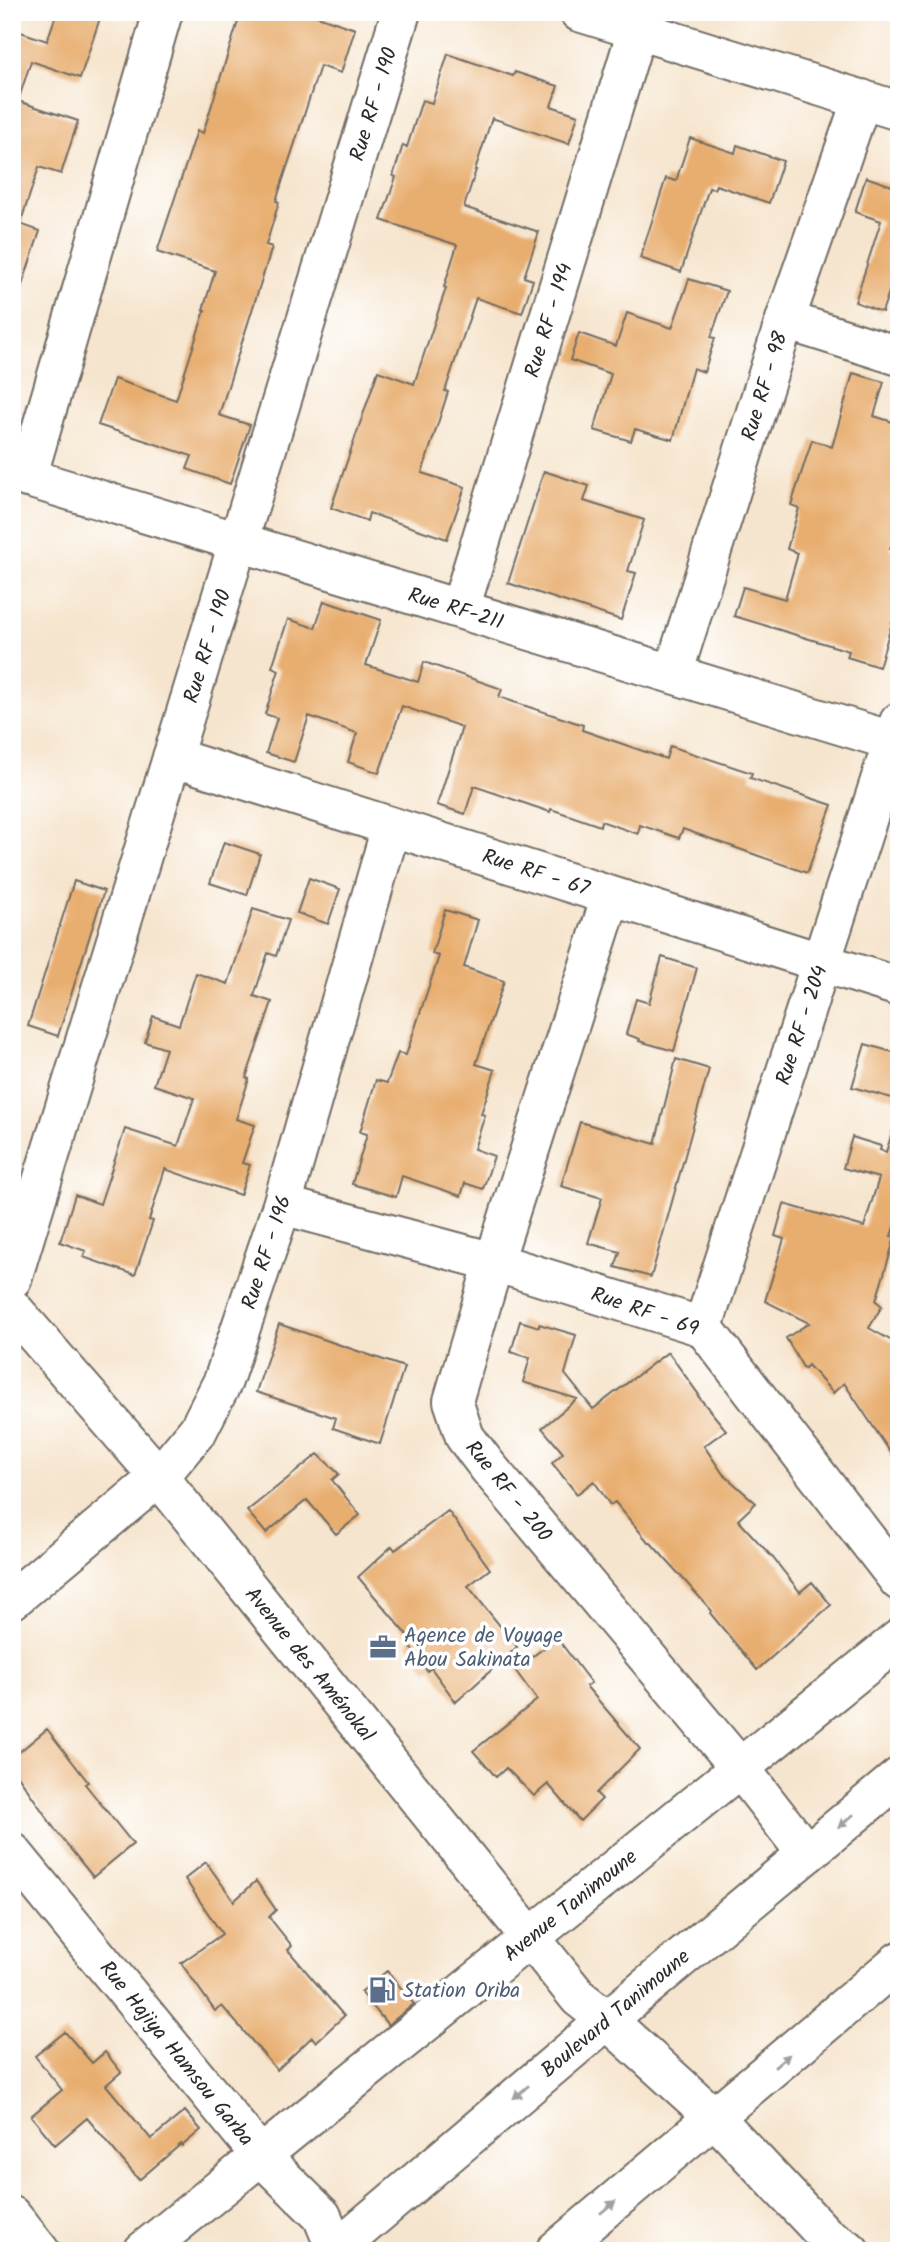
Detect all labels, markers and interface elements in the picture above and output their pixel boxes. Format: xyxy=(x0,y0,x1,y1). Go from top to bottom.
street label: Rue RF - 190 xyxy=(342,44,407,165)
street label: Rue RF - 194 xyxy=(516,259,583,382)
street label: Rue RF - 98 xyxy=(733,327,798,445)
street label: Rue RF-211 xyxy=(404,579,507,640)
street label: Rue RF - 190 xyxy=(176,586,241,707)
street label: Rue RF - 67 xyxy=(477,841,595,907)
street label: Rue RF - 204 xyxy=(768,961,837,1090)
street label: Rue RF - 196 xyxy=(233,1191,301,1314)
street label: Rue RF - 69 xyxy=(586,1279,703,1346)
street label: Rue RF - 200 xyxy=(456,1434,559,1550)
street label: Avenue des Aménokal xyxy=(236,1580,382,1750)
place label: Agence de Voyage Abou Sakinata xyxy=(404,1620,563,1677)
office icon: Agence de Voyage Abou Sakinata xyxy=(368,1632,398,1662)
one-way arrow xyxy=(838,1813,855,1828)
street label: Avenue Tanimoune xyxy=(497,1841,646,1971)
street label: Boulevard Tanimoune xyxy=(534,1941,698,2087)
street label: Rue Hajiya Hamsou Garba xyxy=(90,1954,261,2154)
fuel station icon: Station Oriba xyxy=(367,1975,397,2005)
place label: Station Oriba xyxy=(403,1975,520,2008)
one-way arrow xyxy=(773,2054,790,2069)
one-way arrow xyxy=(512,2084,530,2100)
one-way arrow xyxy=(599,2200,616,2215)

